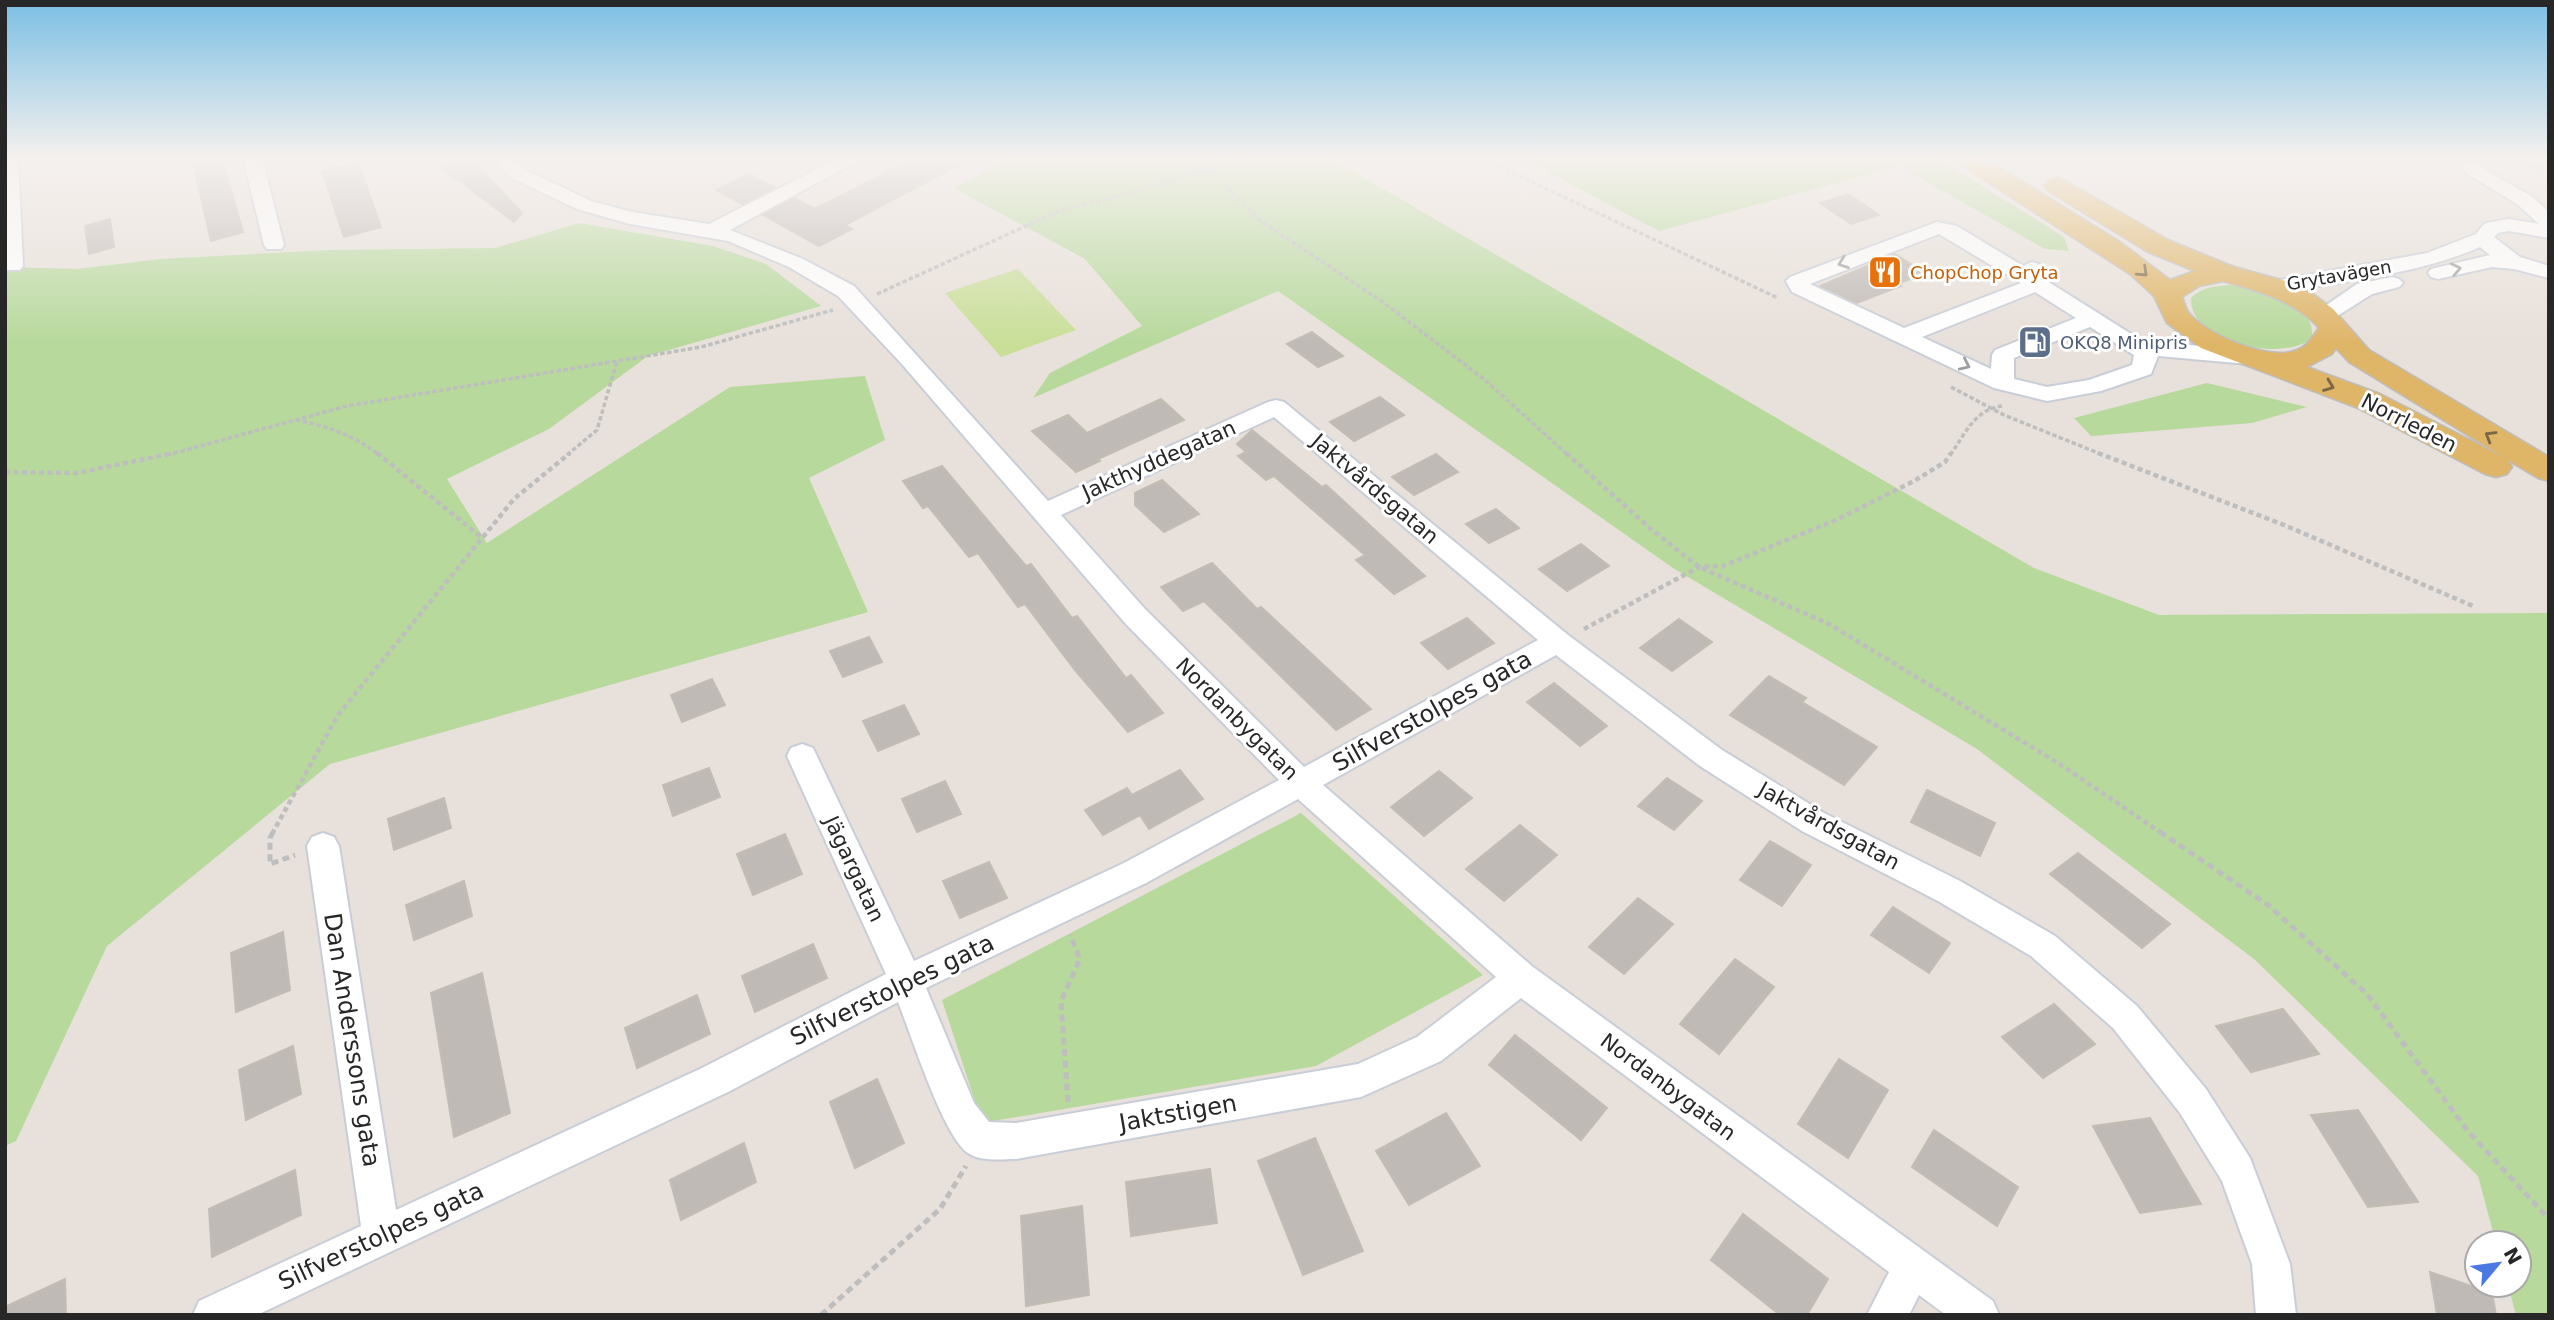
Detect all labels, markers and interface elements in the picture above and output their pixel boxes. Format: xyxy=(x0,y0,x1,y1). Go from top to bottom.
restaurant icon: ChopChop Gryta xyxy=(1866,253,1904,291)
one-way arrow xyxy=(1838,255,1850,269)
street label: Grytavägen xyxy=(2285,255,2393,295)
place label: ChopChop Gryta xyxy=(1910,262,2059,283)
one-way arrow xyxy=(2450,262,2462,277)
one-way arrow xyxy=(2135,263,2148,276)
fuel station icon: OKQ8 Minipris xyxy=(2016,323,2054,361)
place label: OKQ8 Minipris xyxy=(2060,332,2187,353)
one-way arrow xyxy=(1958,357,1970,371)
one-way arrow xyxy=(2323,377,2335,391)
street label: Norrleden xyxy=(2357,389,2461,457)
street label: Jakthyddegatan xyxy=(1077,415,1239,505)
street label: Jaktvårdsgatan xyxy=(1305,427,1444,549)
one-way arrow xyxy=(2485,432,2498,445)
street label: Silfverstolpes gata xyxy=(1328,645,1536,777)
street label: Nordanbygatan xyxy=(1171,653,1303,785)
street label: Jaktvårdsgatan xyxy=(1752,775,1904,875)
street label: Jägargatan xyxy=(818,810,889,926)
street label: Dan Anderssons gata xyxy=(318,911,386,1169)
street label: Silfverstolpes gata xyxy=(786,928,998,1052)
street label: Nordanbygatan xyxy=(1596,1028,1740,1146)
street label: Jaktstigen xyxy=(1115,1089,1239,1137)
street label: Silfverstolpes gata xyxy=(274,1176,488,1296)
north arrow xyxy=(2463,1229,2533,1299)
text: N xyxy=(2499,1243,2526,1268)

